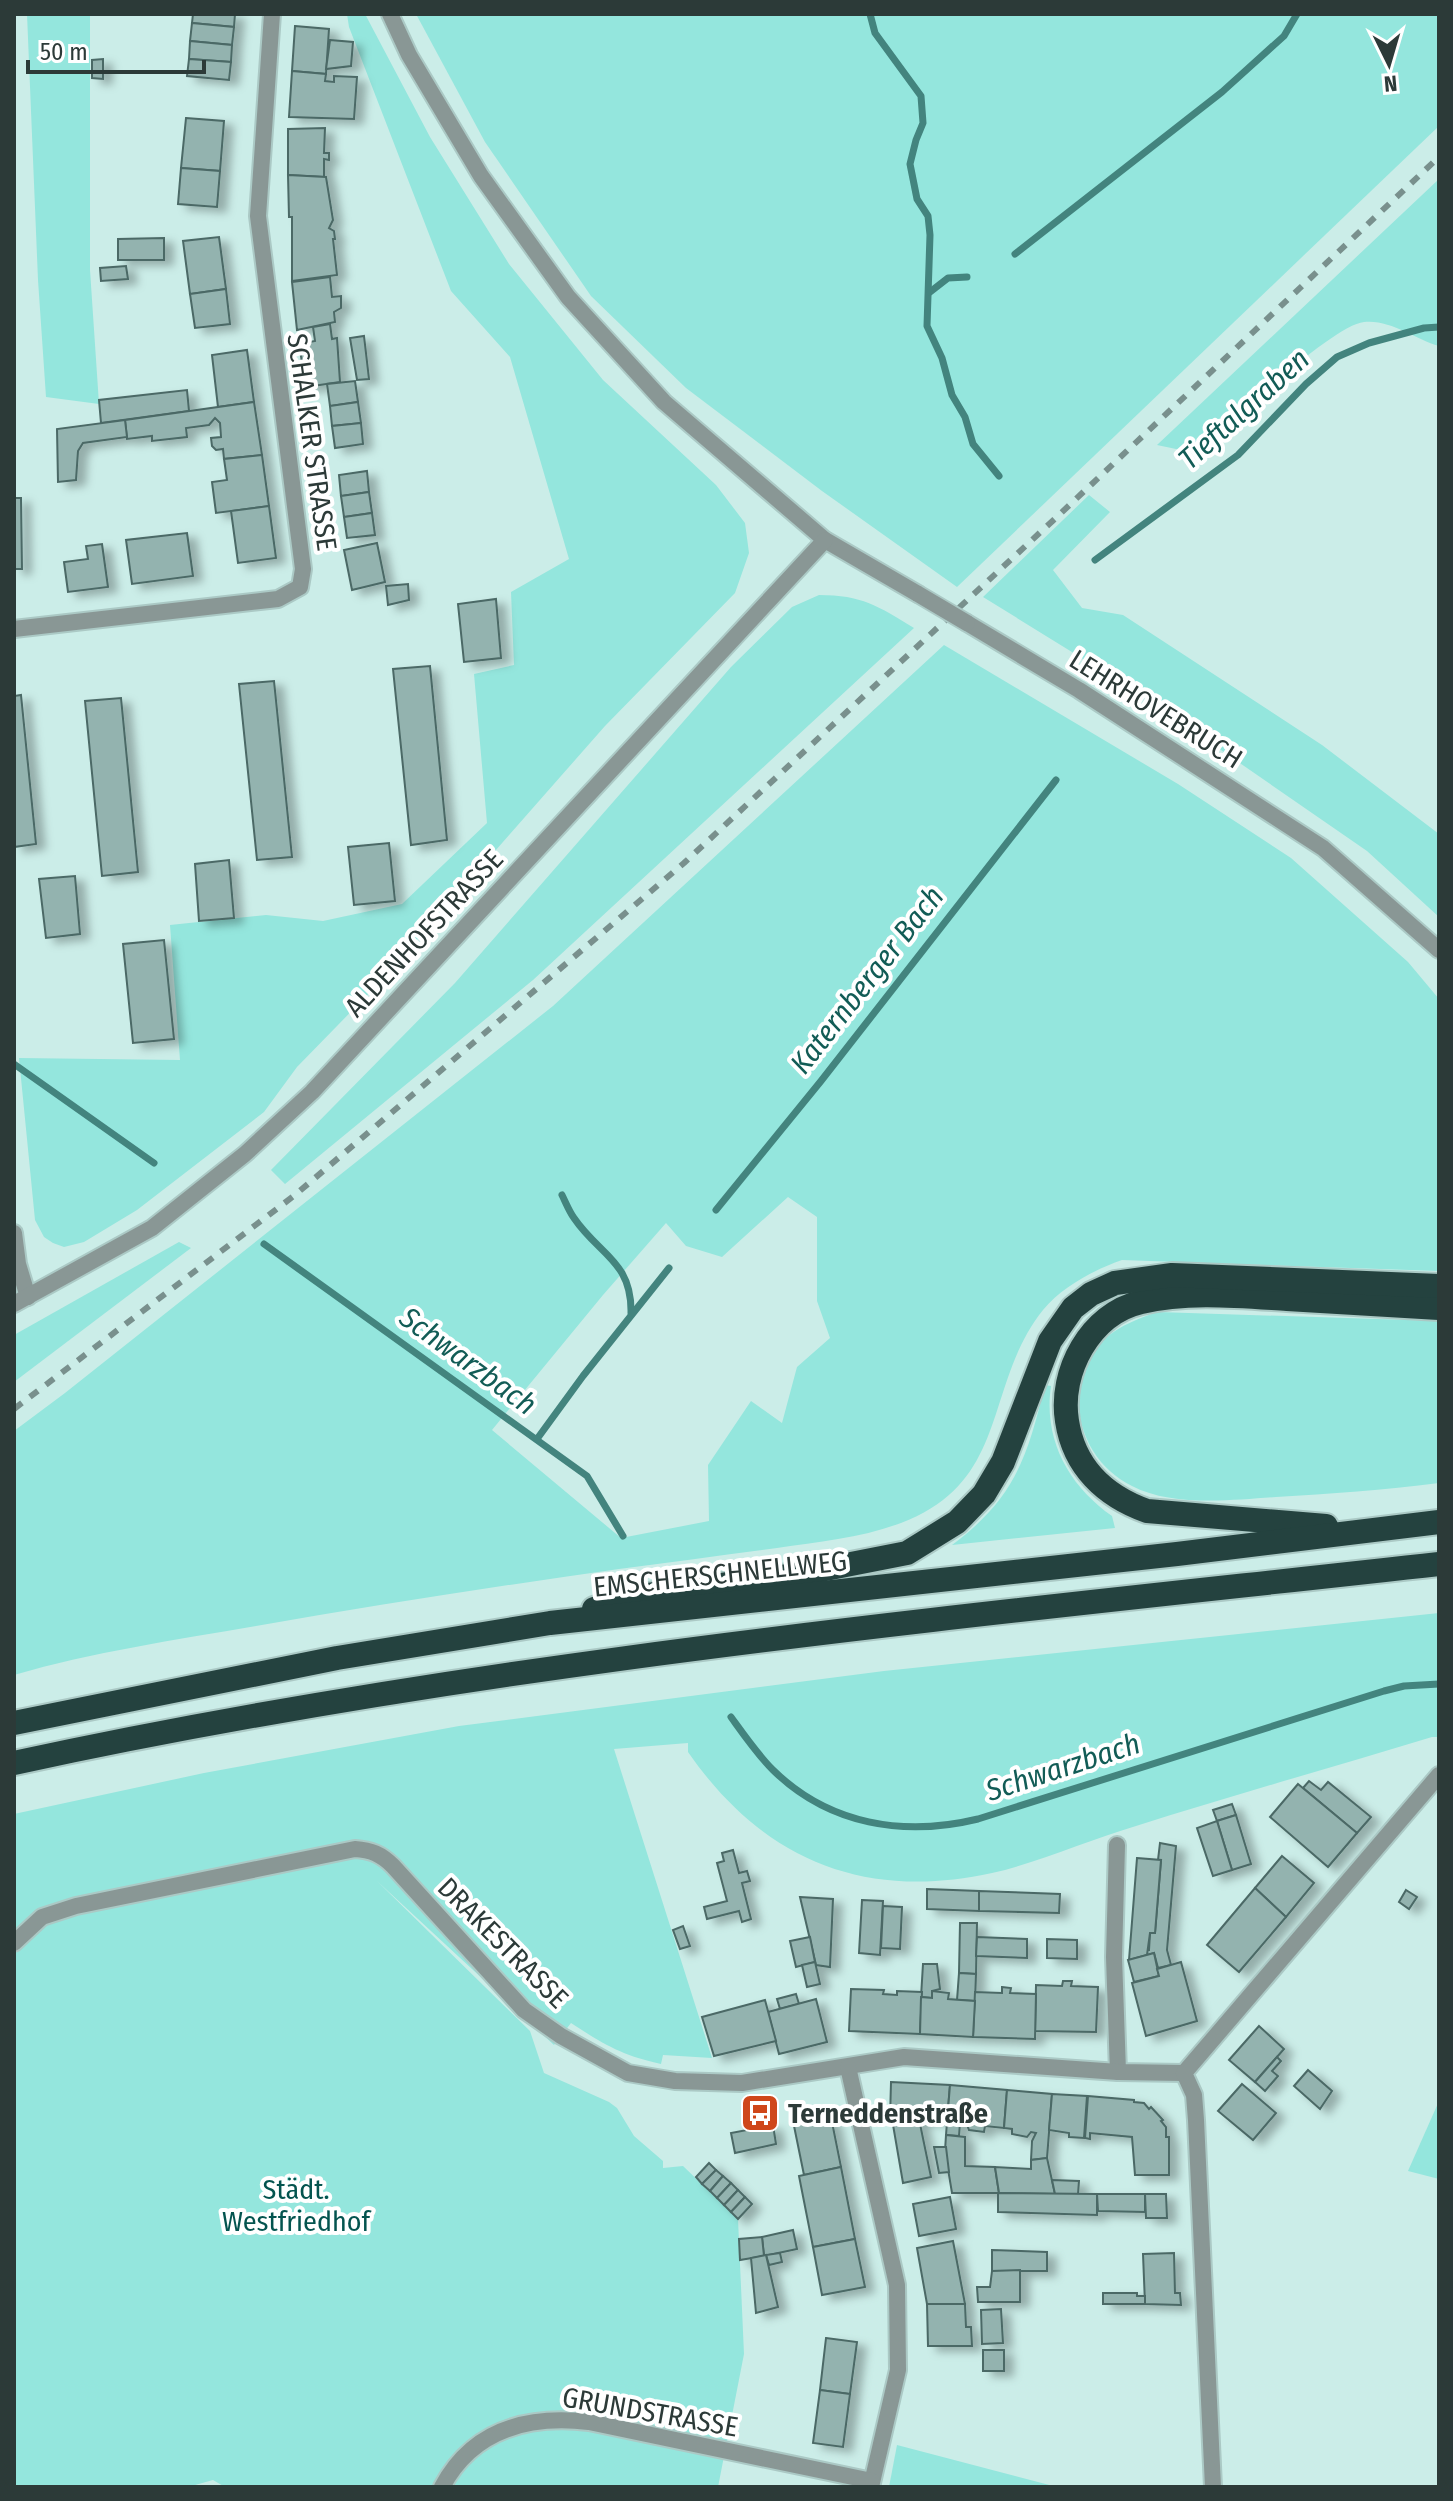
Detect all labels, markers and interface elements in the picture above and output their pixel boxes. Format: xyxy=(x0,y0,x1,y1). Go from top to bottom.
scale bar xyxy=(28,24,204,74)
north arrow xyxy=(1349,24,1429,104)
text: 50 m xyxy=(40,38,88,66)
text: N xyxy=(1383,69,1398,97)
street label: SCHALKER STRASSE xyxy=(280,331,344,553)
water label: Tieftalgraben xyxy=(1171,341,1317,477)
street label: LEHRHOVEBRUCH xyxy=(1063,643,1249,775)
street label: ALDENHOFSTRASSE xyxy=(338,843,510,1023)
water label: Katernberger Bach xyxy=(783,879,951,1081)
water label: Schwarzbach xyxy=(392,1299,543,1423)
street label: EMSCHERSCHNELLWEG xyxy=(592,1544,848,1604)
water label: Schwarzbach xyxy=(980,1725,1145,1809)
street label: DRAKESTRASSE xyxy=(431,1871,575,2015)
bus stop icon: Terneddenstraße xyxy=(739,2092,781,2134)
place label: Terneddenstraße xyxy=(788,2097,988,2130)
park label: Städt. Westfriedhof xyxy=(222,2173,372,2238)
street label: GRUNDSTRASSE xyxy=(560,2380,740,2444)

